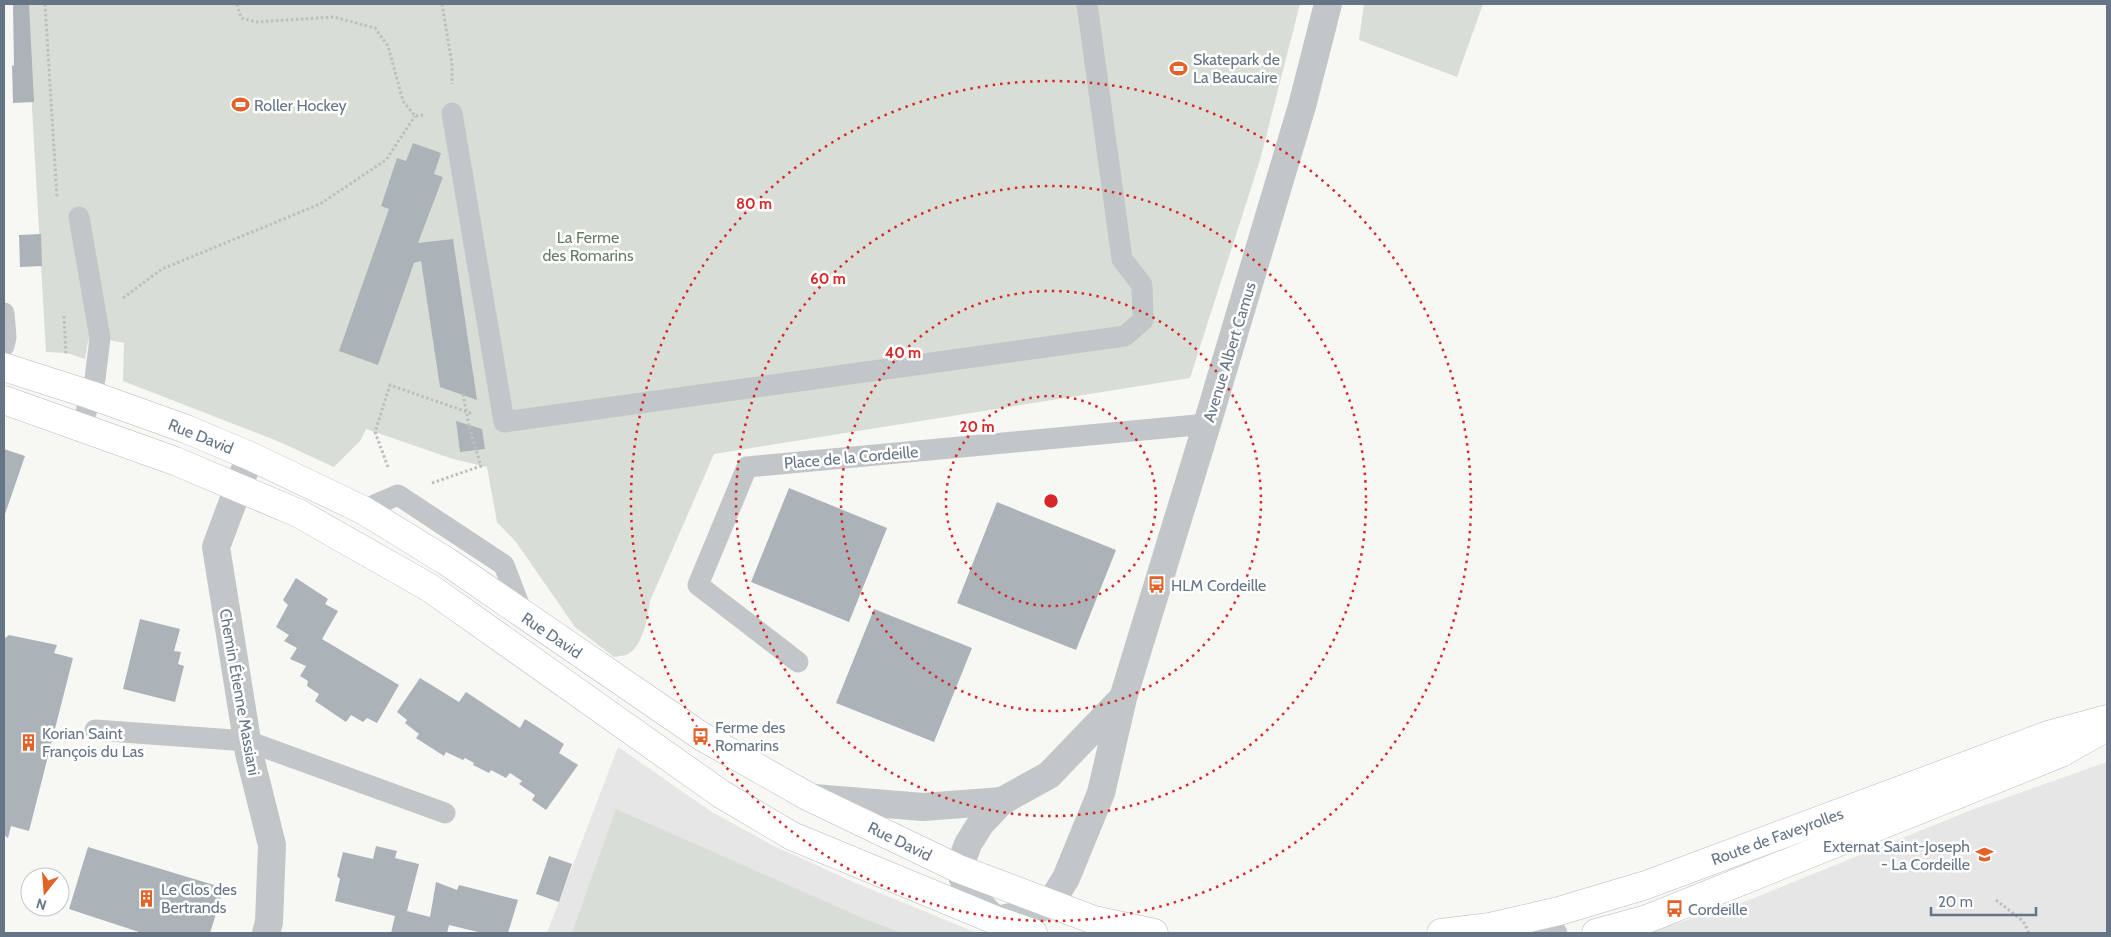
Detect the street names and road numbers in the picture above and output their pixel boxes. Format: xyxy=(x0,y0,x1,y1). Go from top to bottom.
street label: Avenue Albert Camus xyxy=(1199,279,1260,425)
street label: Rue David xyxy=(165,415,236,458)
street label: Place de la Cordeille xyxy=(783,442,919,473)
street label: Chemin Étienne Massiani xyxy=(215,607,264,777)
street label: Rue David xyxy=(518,608,585,662)
street label: Route de Faveyrolles xyxy=(1709,804,1846,869)
street label: Rue David xyxy=(865,818,935,865)

